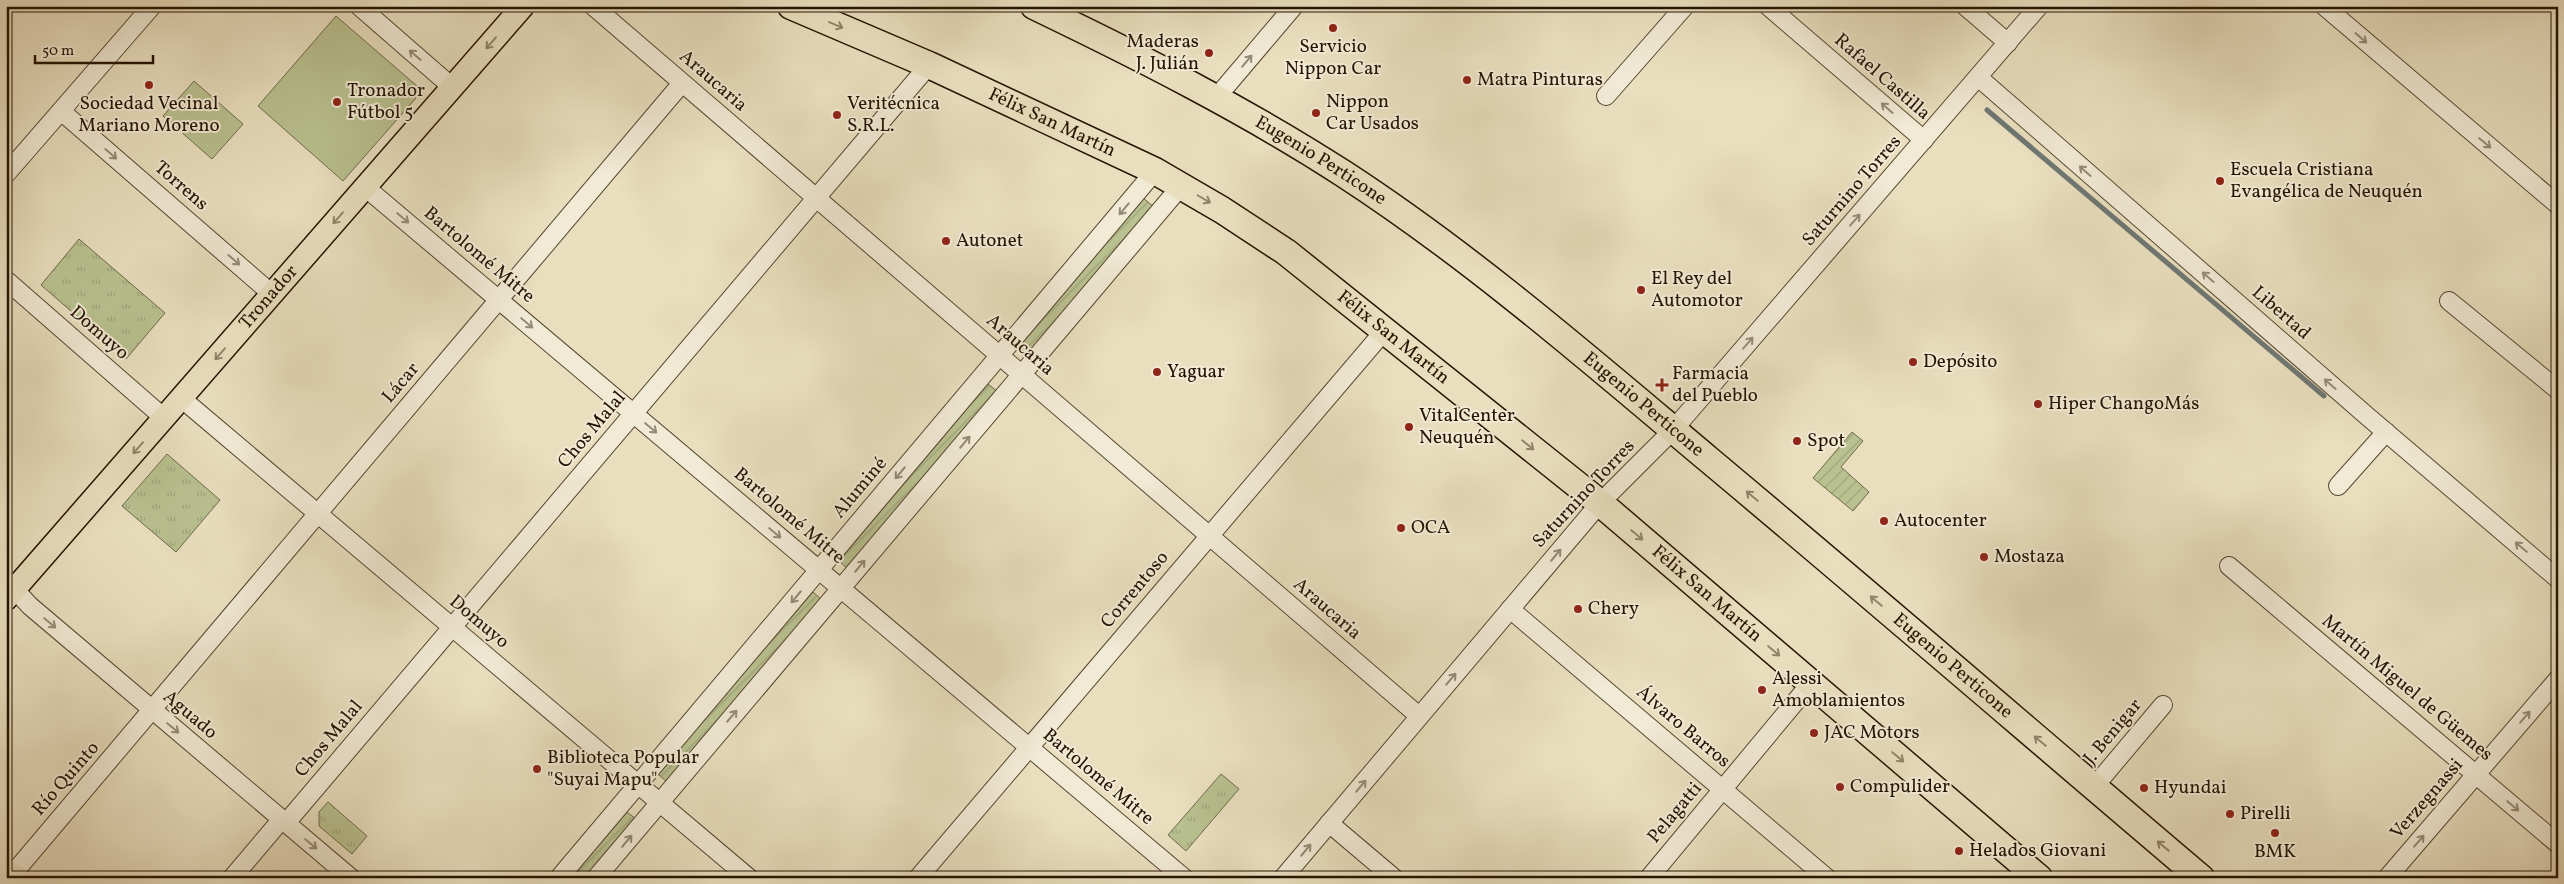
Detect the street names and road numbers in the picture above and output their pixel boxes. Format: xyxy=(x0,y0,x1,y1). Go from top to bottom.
street label: Rafael Castilla xyxy=(1828,28,1936,126)
street label: Araucaria xyxy=(673,44,753,118)
street label: Félix San Martín xyxy=(984,82,1120,164)
street label: Eugenio Perticone xyxy=(1250,110,1392,212)
street label: Saturnino Torres xyxy=(1796,130,1908,252)
street label: Torrens xyxy=(148,155,214,217)
street label: Bartolomé Mitre xyxy=(418,201,540,309)
street label: Tronador xyxy=(233,260,304,335)
street label: Libertad xyxy=(2246,280,2316,346)
street label: Félix San Martín xyxy=(1331,284,1455,391)
street label: Domuyo xyxy=(64,300,134,366)
street label: Araucaria xyxy=(980,308,1060,382)
street label: Eugenio Perticone xyxy=(1577,346,1710,463)
street label: Lácar xyxy=(376,357,426,409)
street label: Chos Malal xyxy=(552,385,632,474)
street label: Saturnino Torres xyxy=(1527,434,1641,554)
street label: Aluminé xyxy=(827,452,893,524)
street label: Bartolomé Mitre xyxy=(728,462,850,570)
street label: Félix San Martín xyxy=(1646,539,1767,649)
street label: Correntoso xyxy=(1095,546,1175,634)
street label: Araucaria xyxy=(1287,572,1367,646)
street label: Domuyo xyxy=(443,589,515,655)
street label: Eugenio Perticone xyxy=(1887,607,2018,725)
street label: Martín Miguel de Güemes xyxy=(2316,609,2498,767)
street label: Álvaro Barros xyxy=(1630,680,1736,774)
street label: Aguado xyxy=(157,684,223,746)
street label: J. Benigar xyxy=(2078,693,2148,771)
street label: Chos Malal xyxy=(289,694,369,783)
street label: Bartolomé Mitre xyxy=(1037,723,1159,831)
street label: Río Quinto xyxy=(26,736,106,822)
street label: Verzegnassi xyxy=(2385,753,2470,845)
street label: Pelagatti xyxy=(1642,777,1708,849)

